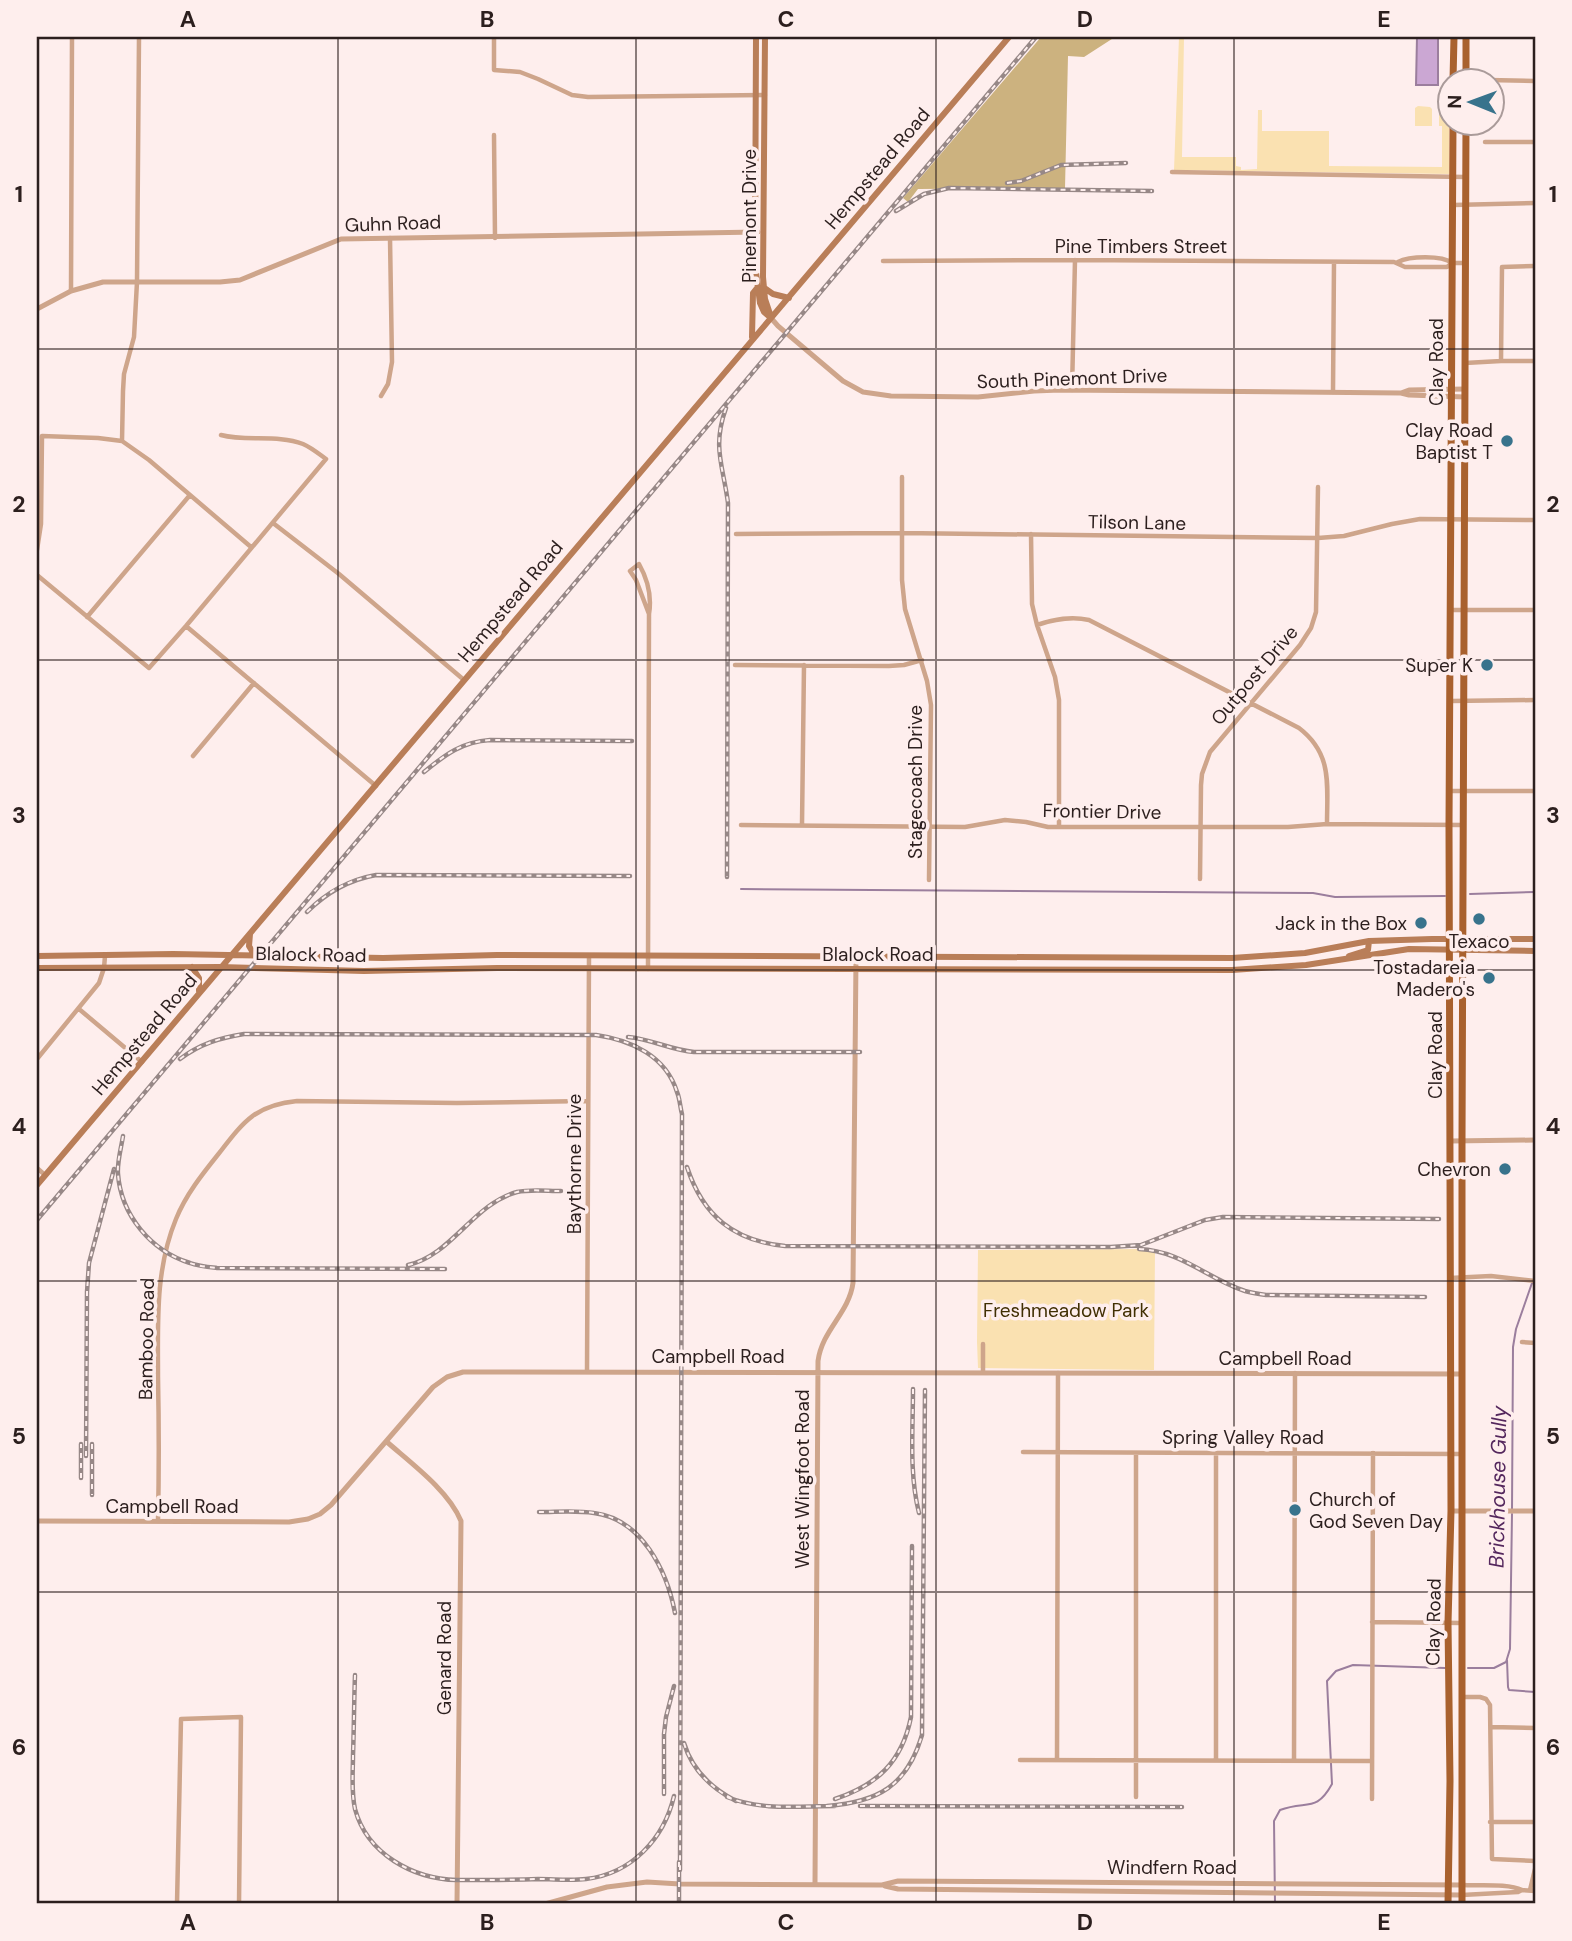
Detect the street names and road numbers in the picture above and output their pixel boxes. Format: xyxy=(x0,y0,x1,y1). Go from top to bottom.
street label: Hempstead Road xyxy=(819,102,936,234)
street label: Pinemont Drive xyxy=(737,149,762,283)
street label: Guhn Road xyxy=(344,209,442,238)
street label: Pine Timbers Street xyxy=(1055,234,1227,259)
street label: Clay Road xyxy=(1424,318,1449,406)
street label: South Pinemont Drive xyxy=(976,363,1168,394)
street label: Tilson Lane xyxy=(1088,509,1186,536)
street label: Hempstead Road xyxy=(452,535,569,667)
street label: Outpost Drive xyxy=(1205,620,1303,730)
street label: Stagecoach Drive xyxy=(903,705,928,859)
street label: Frontier Drive xyxy=(1042,798,1162,825)
street label: Blalock Road xyxy=(255,941,367,968)
street label: Blalock Road xyxy=(822,942,934,967)
street label: Hempstead Road xyxy=(86,968,203,1100)
street label: Clay Road xyxy=(1423,1011,1448,1099)
street label: Baythorne Drive xyxy=(562,1094,587,1234)
street label: Bamboo Road xyxy=(133,1278,160,1400)
street label: Campbell Road xyxy=(651,1344,785,1369)
street label: Campbell Road xyxy=(1218,1346,1352,1371)
street label: West Wingfoot Road xyxy=(790,1389,815,1569)
street label: Spring Valley Road xyxy=(1162,1425,1324,1450)
street label: Campbell Road xyxy=(105,1494,239,1519)
street label: Clay Road xyxy=(1420,1578,1447,1666)
street label: Genard Road xyxy=(432,1601,457,1715)
street label: Windfern Road xyxy=(1107,1855,1237,1880)

